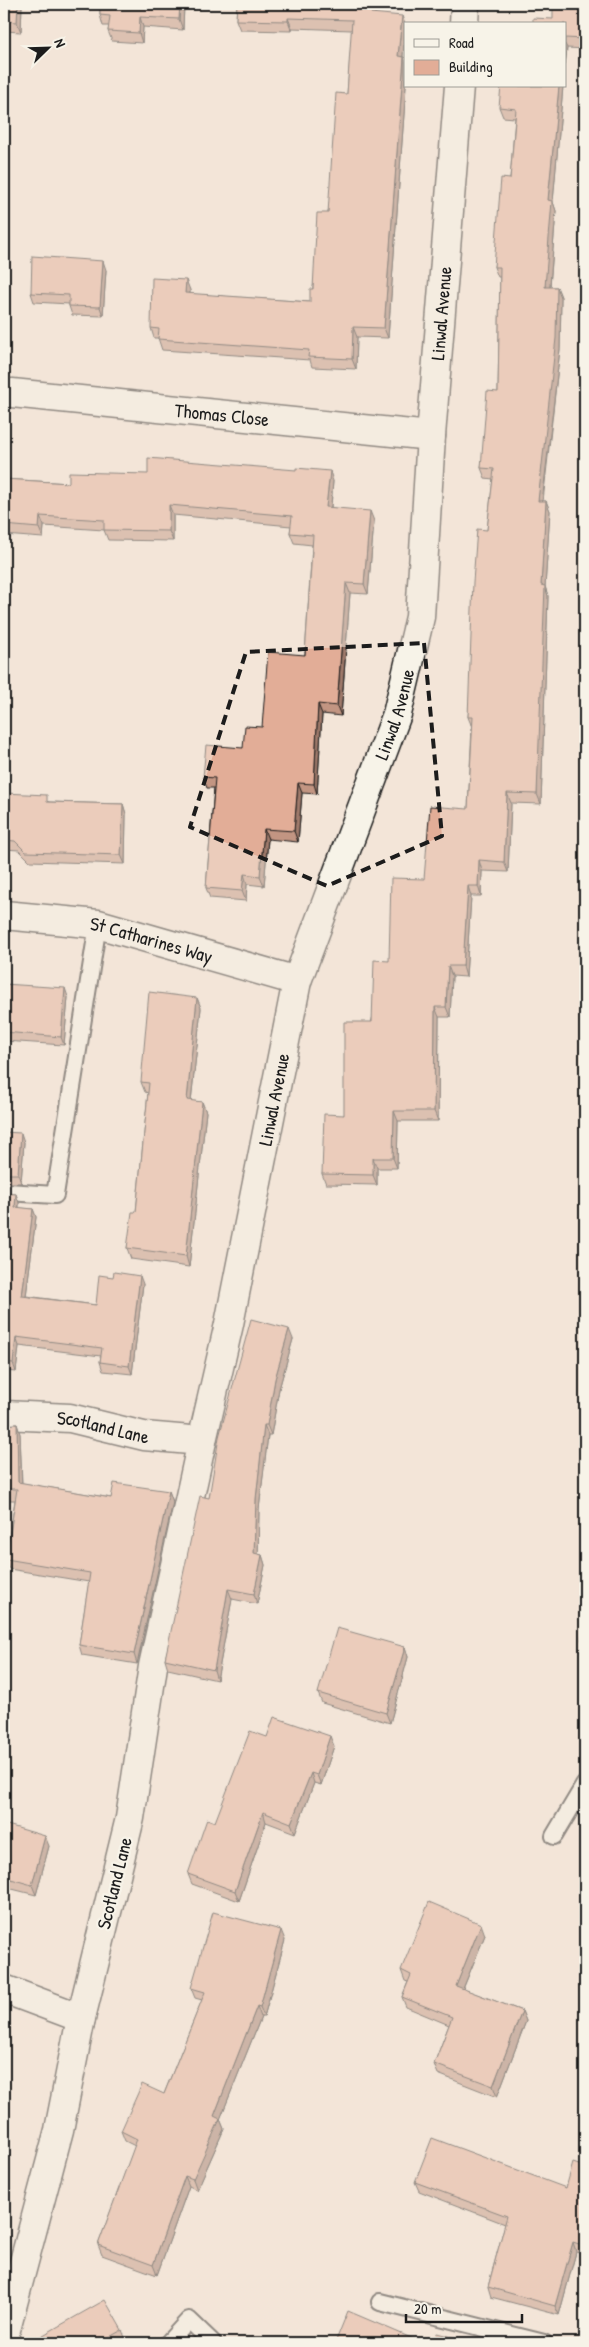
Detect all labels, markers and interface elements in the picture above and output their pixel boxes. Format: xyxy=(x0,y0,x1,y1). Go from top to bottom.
north arrow xyxy=(22,22,72,72)
legend xyxy=(404,22,566,88)
text: Road xyxy=(449,32,474,53)
text: N xyxy=(50,36,71,50)
text: Building xyxy=(449,56,493,77)
street label: Linwal Avenue xyxy=(424,265,458,361)
street label: Thomas Close xyxy=(173,397,271,432)
street label: Linwal Avenue xyxy=(368,666,420,763)
street label: St Catharines Way xyxy=(89,910,216,969)
street label: Linwal Avenue xyxy=(252,1050,295,1148)
street label: Scotland Lane xyxy=(56,1404,150,1449)
street label: Scotland Lane xyxy=(90,1834,138,1932)
scale bar xyxy=(406,2292,523,2324)
text: 20 m xyxy=(414,2298,441,2319)

